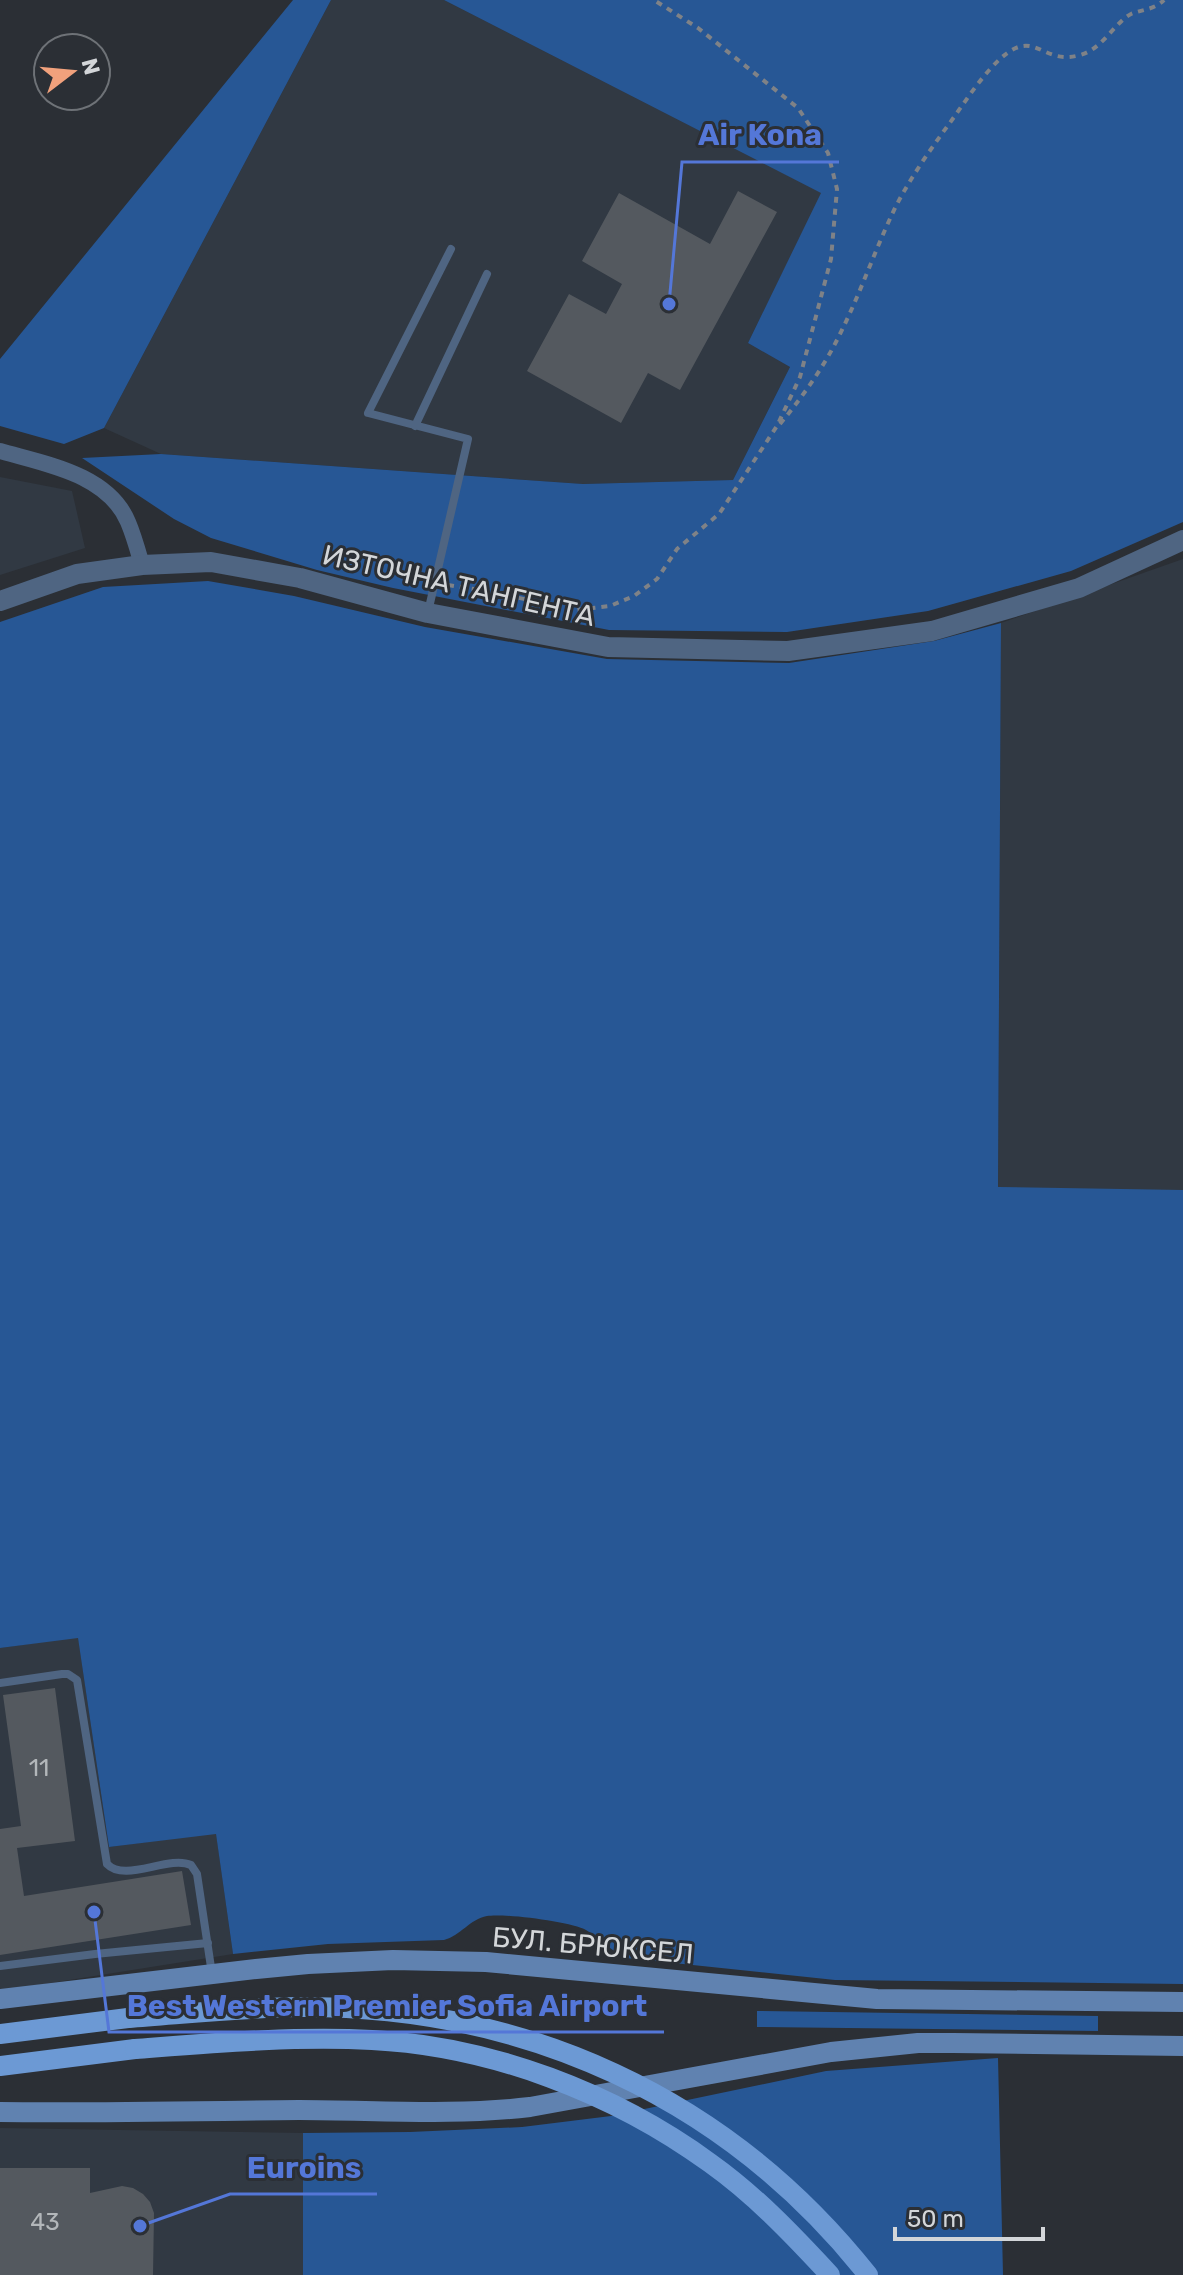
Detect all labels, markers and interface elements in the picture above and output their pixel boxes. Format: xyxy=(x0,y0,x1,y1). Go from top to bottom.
north arrow xyxy=(32,32,112,112)
text: N xyxy=(76,55,106,78)
callout: Air Kona xyxy=(682,108,839,162)
text: Air Kona xyxy=(698,117,822,153)
street label: ИЗТОЧНА ТАНГЕНТА xyxy=(319,538,599,633)
house number: 11 xyxy=(29,1754,49,1782)
street label: БУЛ. БРЮКСЕЛ xyxy=(491,1920,695,1971)
callout: Best Western Premier Sofia Airport xyxy=(109,1978,664,2032)
text: Best Western Premier Sofia Airport xyxy=(127,1988,647,2024)
callout: Euroins xyxy=(230,2140,377,2194)
text: Euroins xyxy=(247,2150,361,2186)
scale bar xyxy=(895,2191,1043,2241)
text: 50 m xyxy=(907,2205,964,2233)
house number: 43 xyxy=(30,2208,60,2236)

